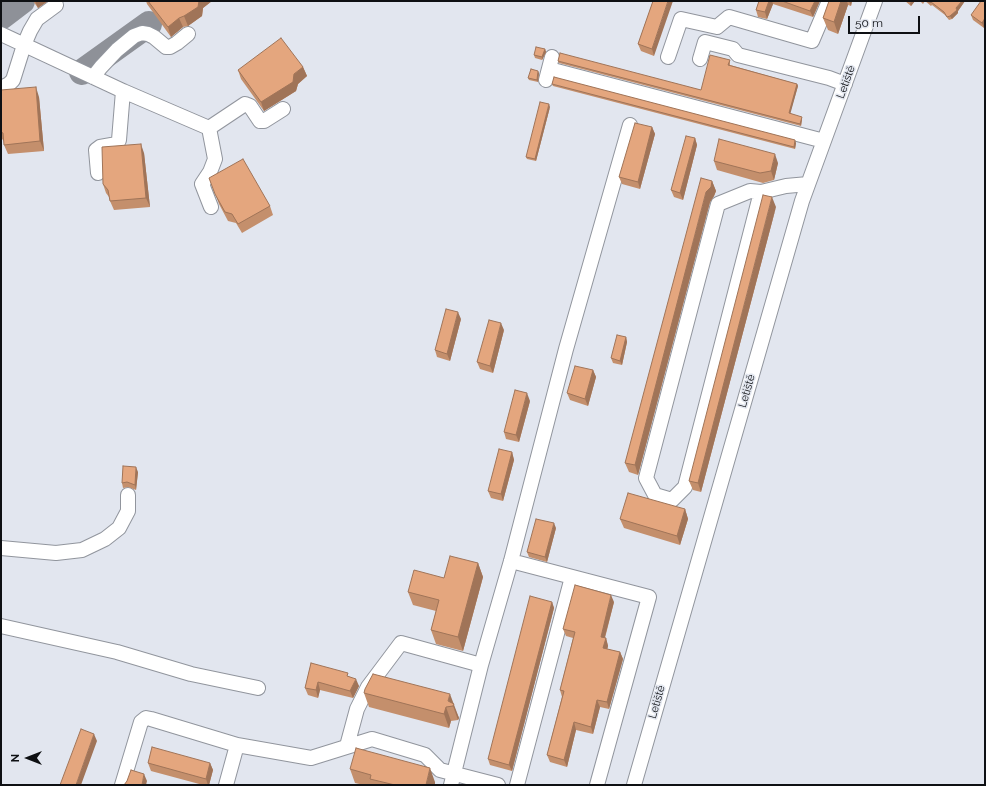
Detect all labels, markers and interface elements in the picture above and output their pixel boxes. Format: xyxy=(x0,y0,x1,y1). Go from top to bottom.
scale bar xyxy=(850,8,922,34)
text: 50 m xyxy=(855,16,883,30)
street label: Letiště xyxy=(834,64,858,100)
street label: Letiště xyxy=(736,373,758,409)
street label: Letiště xyxy=(646,684,668,720)
north arrow xyxy=(8,738,48,778)
text: N xyxy=(9,754,22,762)

